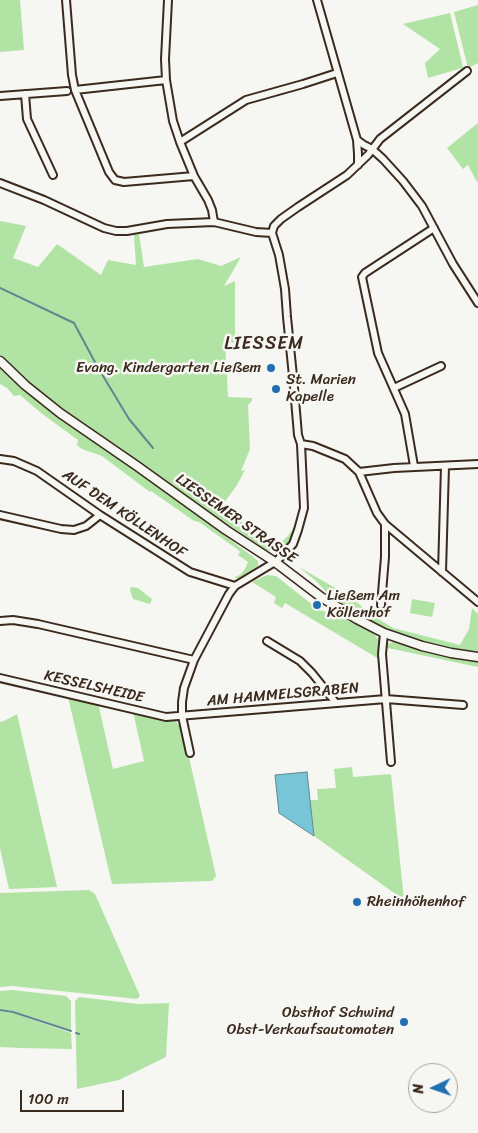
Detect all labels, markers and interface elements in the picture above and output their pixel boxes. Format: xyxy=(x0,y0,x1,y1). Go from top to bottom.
district label: LIESSEM xyxy=(224,333,304,355)
place label: Evang. Kindergarten Ließem xyxy=(76,359,261,377)
marker: Evang. Kindergarten Ließem xyxy=(265,362,277,374)
place label: St. Marien Kapelle xyxy=(286,371,356,406)
marker: St. Marien Kapelle xyxy=(270,383,282,395)
street label: AUF DEM KÖLLENHOF xyxy=(59,466,189,562)
street label: LIESSEMER STRASSE xyxy=(172,470,300,568)
place label: Ließem Am Köllenhof xyxy=(327,587,400,622)
marker: Ließem Am Köllenhof xyxy=(311,599,323,611)
street label: KESSELSHEIDE xyxy=(42,667,146,707)
street label: AM HAMMELSGRABEN xyxy=(206,679,360,711)
place label: Rheinhöhenhof xyxy=(367,893,465,911)
marker: Rheinhöhenhof xyxy=(351,896,363,908)
place label: Obsthof Schwind Obst-Verkaufsautomaten xyxy=(227,1004,394,1039)
marker: Obsthof Schwind Obst-Verkaufsautomaten xyxy=(398,1016,410,1028)
north arrow xyxy=(408,1063,458,1113)
scale bar xyxy=(22,1080,126,1112)
text: N xyxy=(406,1083,431,1094)
text: 100 m xyxy=(28,1086,69,1112)

